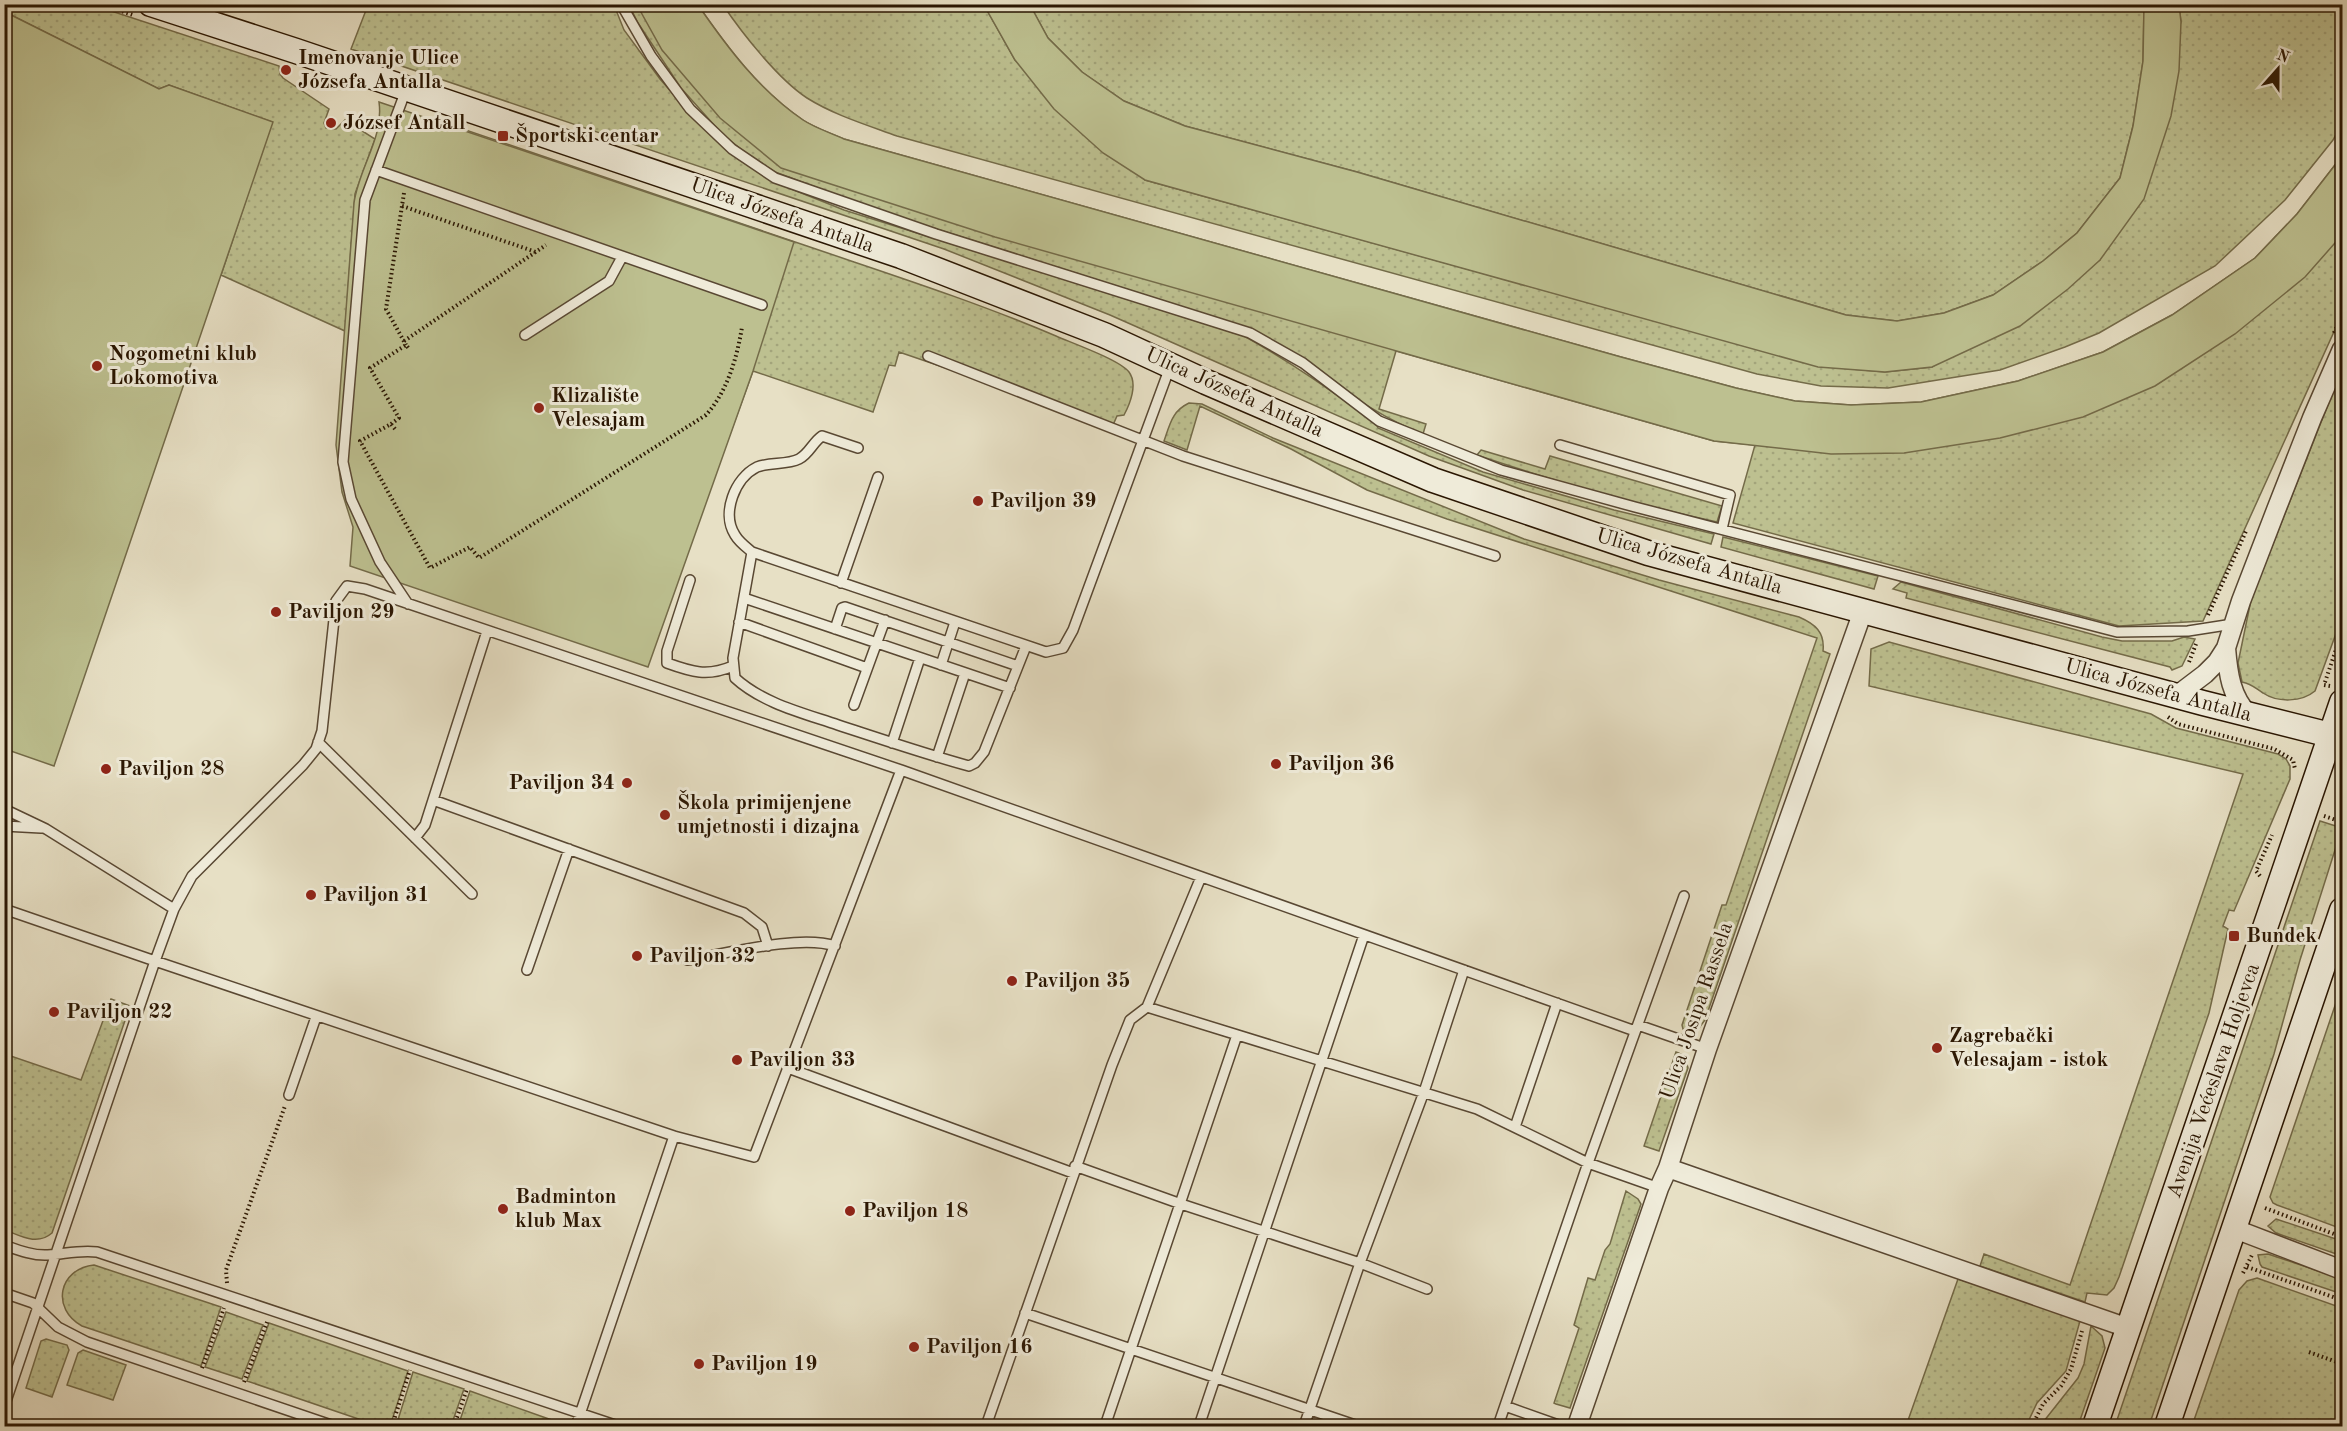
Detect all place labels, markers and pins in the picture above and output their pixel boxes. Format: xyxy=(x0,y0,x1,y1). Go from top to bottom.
place label: Imenovanje Ulice Józsefa Antalla xyxy=(298,48,459,93)
marker: Imenovanje Ulice Józsefa Antalla xyxy=(279,63,293,77)
place label: József Antall xyxy=(343,113,466,134)
marker: József Antall xyxy=(324,116,338,130)
place label: Športski centar xyxy=(515,122,659,147)
marker: Športski centar xyxy=(496,129,510,143)
place label: Nogometni klub Lokomotiva xyxy=(109,344,257,389)
marker: Nogometni klub Lokomotiva xyxy=(90,359,104,373)
place label: Klizalište Velesajam xyxy=(551,386,646,431)
marker: Klizalište Velesajam xyxy=(532,401,546,415)
place label: Paviljon 39 xyxy=(990,491,1097,512)
marker: Paviljon 39 xyxy=(971,494,985,508)
place label: Paviljon 29 xyxy=(288,602,395,623)
marker: Paviljon 29 xyxy=(269,605,283,619)
place label: Paviljon 36 xyxy=(1288,754,1395,775)
marker: Paviljon 36 xyxy=(1269,757,1283,771)
place label: Paviljon 28 xyxy=(118,759,225,780)
marker: Paviljon 28 xyxy=(99,762,113,776)
place label: Paviljon 34 xyxy=(508,773,615,794)
marker: Paviljon 34 xyxy=(620,776,634,790)
place label: Škola primijenjene umjetnosti i dizajna xyxy=(677,789,860,838)
marker: Škola primijenjene umjetnosti i dizajna xyxy=(658,808,672,822)
place label: Paviljon 31 xyxy=(323,885,430,906)
marker: Paviljon 31 xyxy=(304,888,318,902)
place label: Bundek xyxy=(2246,926,2317,947)
marker: Bundek xyxy=(2227,929,2241,943)
place label: Paviljon 32 xyxy=(649,946,756,967)
marker: Paviljon 32 xyxy=(630,949,644,963)
place label: Paviljon 35 xyxy=(1024,971,1131,992)
marker: Paviljon 35 xyxy=(1005,974,1019,988)
place label: Paviljon 22 xyxy=(66,1002,173,1023)
marker: Paviljon 22 xyxy=(47,1005,61,1019)
place label: Zagrebački Velesajam - istok xyxy=(1949,1026,2108,1071)
marker: Zagrebački Velesajam - istok xyxy=(1930,1041,1944,1055)
place label: Paviljon 33 xyxy=(749,1050,856,1071)
marker: Paviljon 33 xyxy=(730,1053,744,1067)
place label: Badminton klub Max xyxy=(515,1187,616,1232)
place label: Paviljon 18 xyxy=(862,1201,969,1222)
marker: Badminton klub Max xyxy=(496,1202,510,1216)
marker: Paviljon 18 xyxy=(843,1204,857,1218)
place label: Paviljon 16 xyxy=(926,1337,1033,1358)
marker: Paviljon 16 xyxy=(907,1340,921,1354)
place label: Paviljon 19 xyxy=(711,1354,818,1375)
marker: Paviljon 19 xyxy=(692,1357,706,1371)

